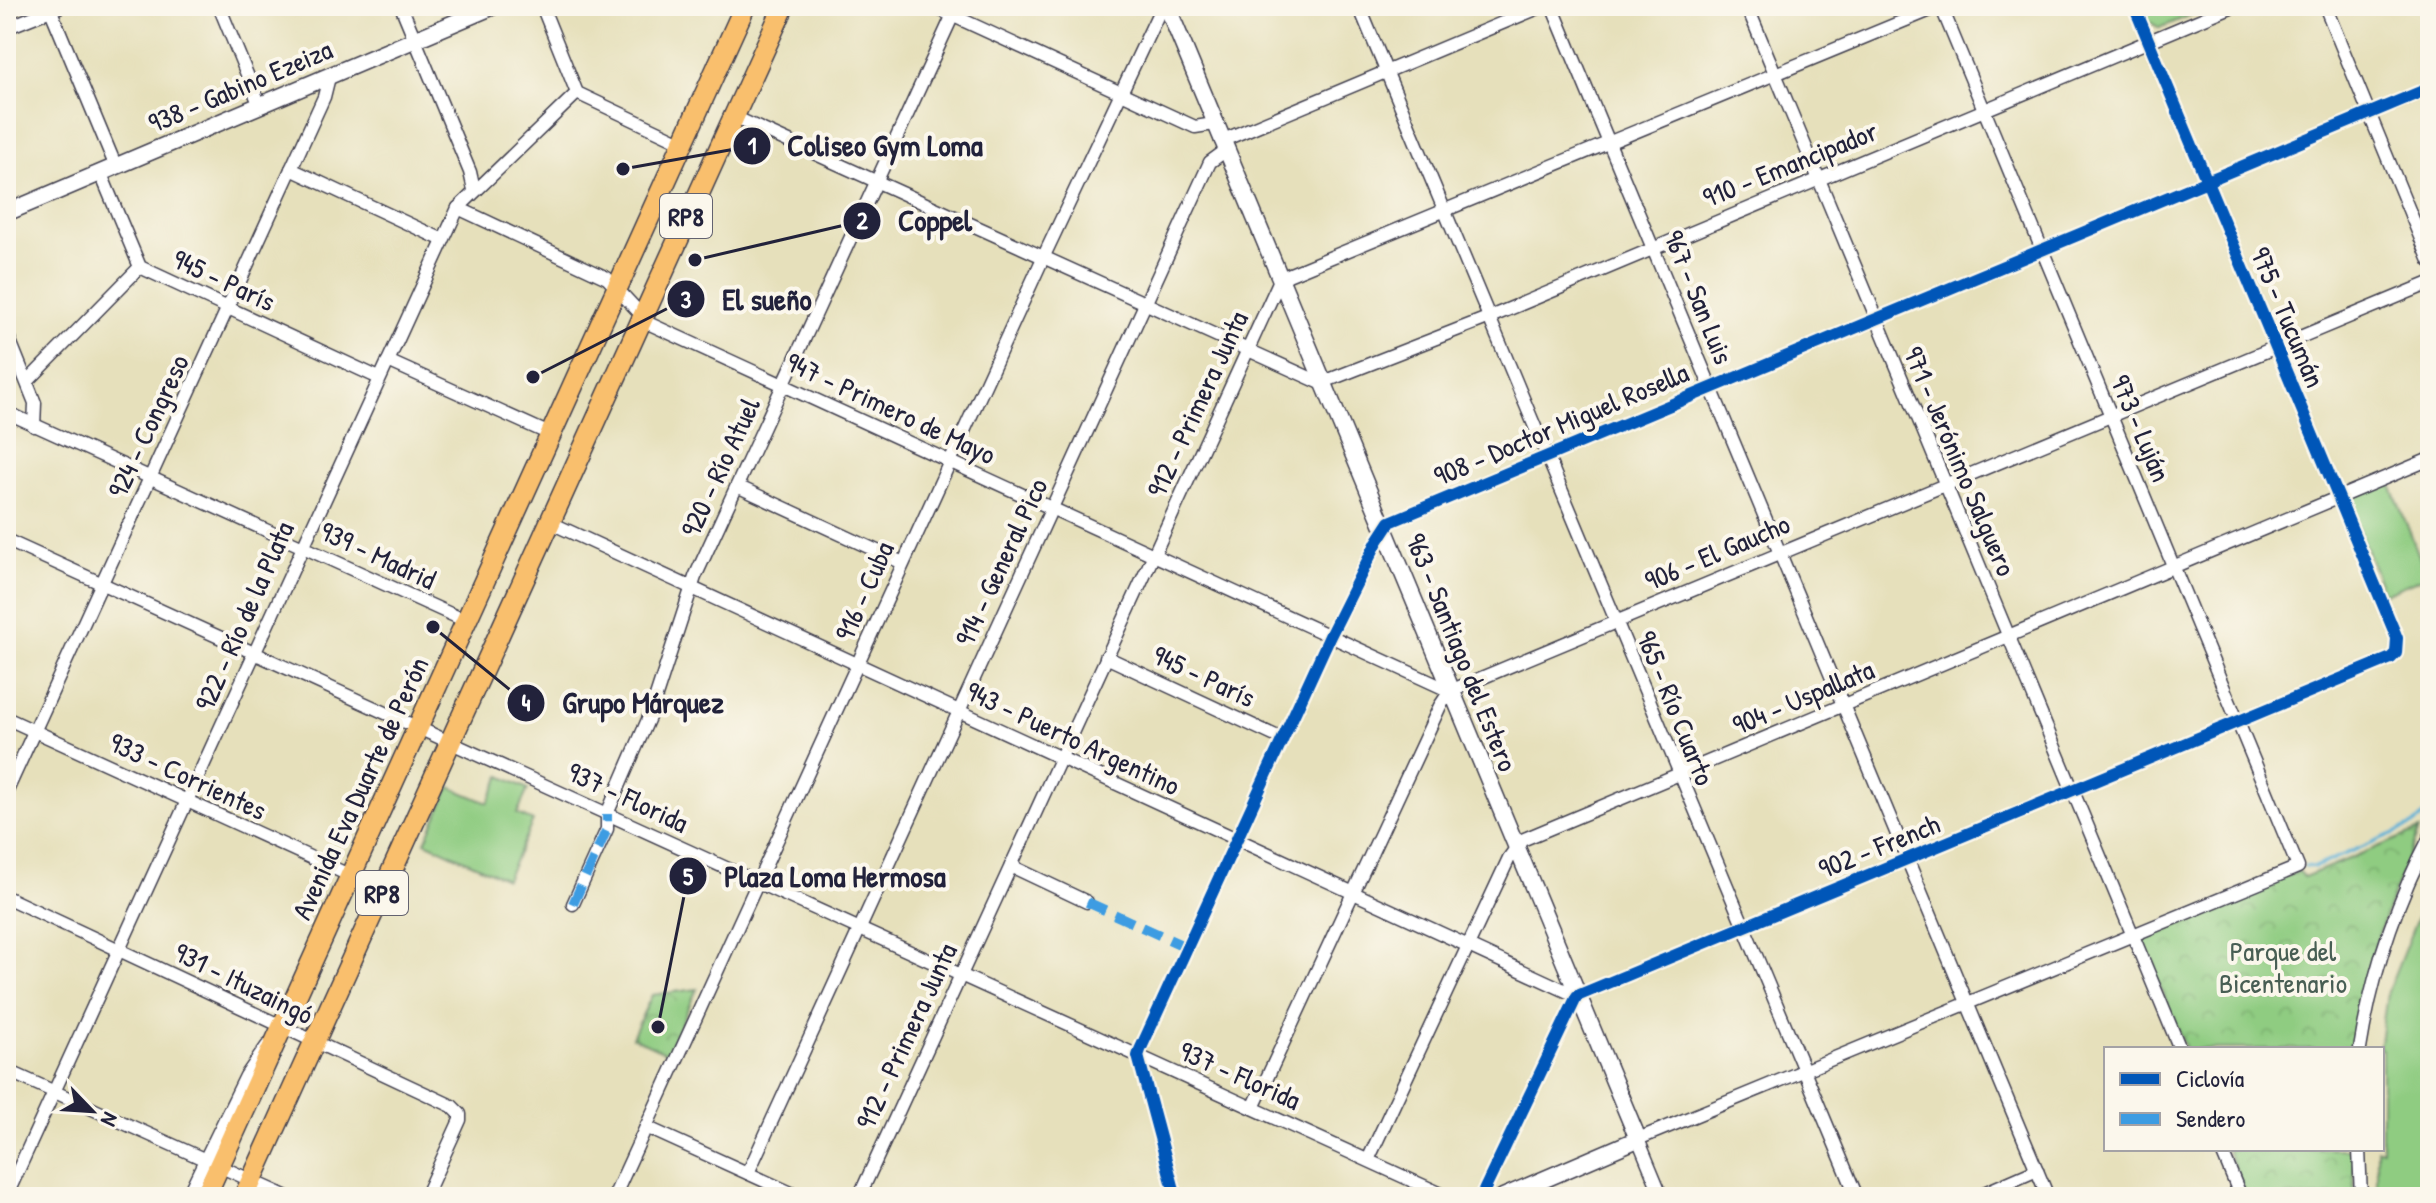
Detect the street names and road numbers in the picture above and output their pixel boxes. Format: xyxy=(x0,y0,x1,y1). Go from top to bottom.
street label: 938 - Gabino Ezeiza xyxy=(142,30,338,142)
street label: 910 - Emancipador xyxy=(1697,112,1883,216)
road number: RP8 xyxy=(660,194,712,238)
street label: 967 - San Luis xyxy=(1655,224,1743,370)
street label: 945 - París xyxy=(167,240,281,320)
street label: 975 - Tucumán xyxy=(2241,241,2335,393)
street label: 912 - Primera Junta xyxy=(1137,305,1257,503)
street label: 971 - Jerónimo Salguero xyxy=(1894,340,2026,582)
street label: 947 - Primero de Mayo xyxy=(780,343,1002,473)
street label: 924 - Congreso xyxy=(98,348,198,504)
street label: 908 - Doctor Miguel Rosella xyxy=(1428,353,1694,495)
street label: 973 - Luján xyxy=(2101,369,2181,487)
street label: 920 - Río Atuel xyxy=(671,391,769,543)
street label: 914 - General Pico xyxy=(946,472,1056,652)
street label: 906 - El Gaucho xyxy=(1639,504,1795,600)
street label: 939 - Madrid xyxy=(314,512,442,598)
street label: 922 - Río de la Plata xyxy=(185,515,303,717)
street label: 963 - Santiago del Estero xyxy=(1397,527,1527,777)
street label: 916 - Cuba xyxy=(825,535,903,647)
street label: 965 - Río Cuarto xyxy=(1628,625,1724,791)
street label: 945 - París xyxy=(1147,636,1261,716)
street label: 904 - Uspallata xyxy=(1726,650,1880,744)
street label: Avenida Eva Duarte de Perón xyxy=(282,651,438,925)
street label: 943 - Puerto Argentino xyxy=(960,672,1186,804)
street label: 933 - Corrientes xyxy=(103,723,273,829)
street label: 937 - Florida xyxy=(561,753,695,841)
street label: 902 - French xyxy=(1813,804,1946,888)
road number: RP8 xyxy=(356,871,408,915)
street label: 931 - Ituzaingó xyxy=(168,933,320,1033)
street label: 912 - Primera Junta xyxy=(846,937,966,1135)
street label: 937 - Florida xyxy=(1173,1031,1307,1119)

